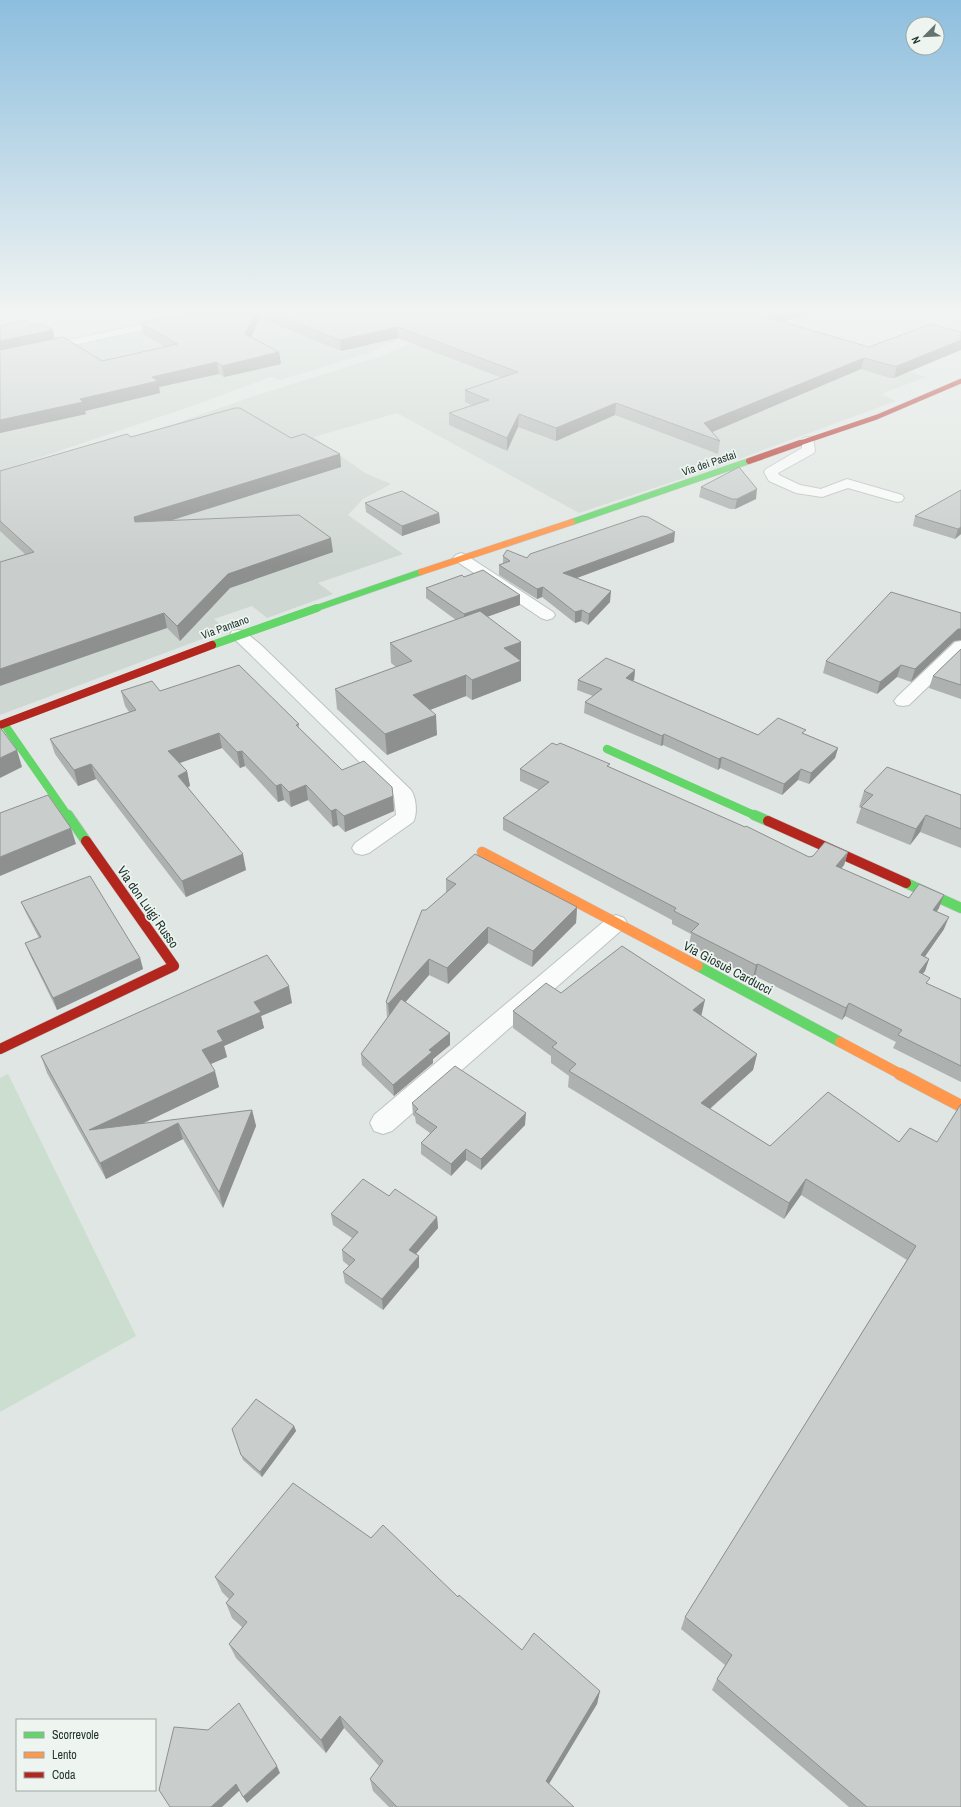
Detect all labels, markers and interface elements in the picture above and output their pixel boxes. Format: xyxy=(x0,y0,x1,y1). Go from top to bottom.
north arrow xyxy=(905,16,945,56)
text: N xyxy=(908,34,924,46)
street label: Via dei Pastai xyxy=(680,447,738,479)
street label: Via Pantano xyxy=(199,612,251,642)
street label: Via don Luigi Russo xyxy=(113,863,183,951)
street label: Via Giosuè Carducci xyxy=(680,937,776,999)
legend xyxy=(16,1719,156,1791)
text: Scorrevole xyxy=(52,1727,99,1743)
text: Lento xyxy=(52,1747,77,1763)
text: Coda xyxy=(52,1767,76,1783)

